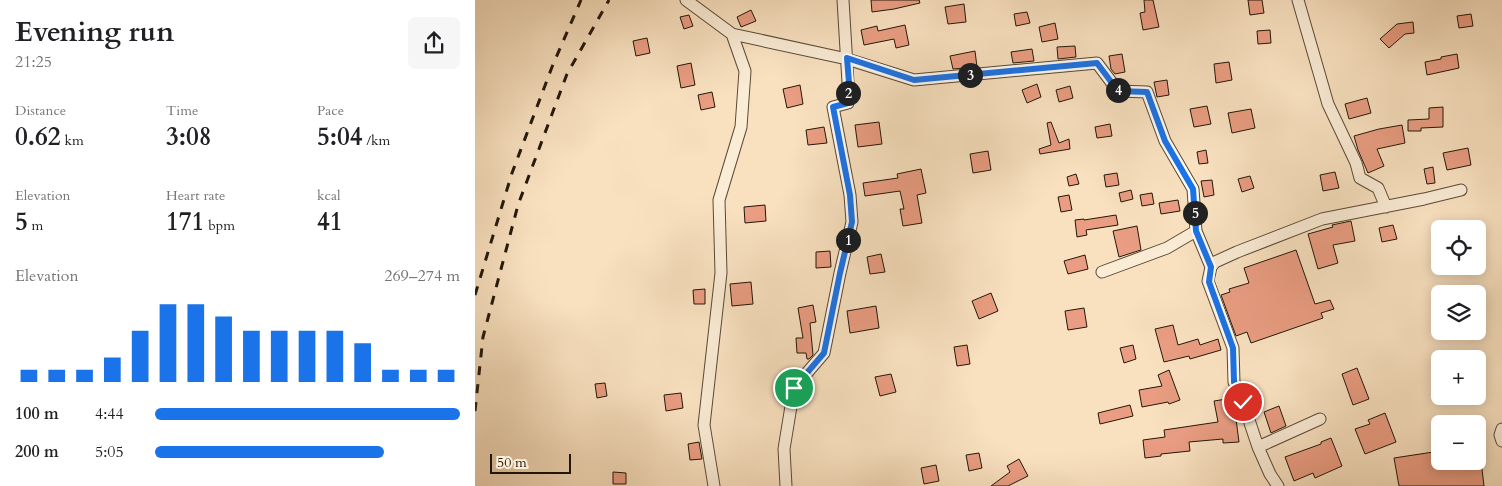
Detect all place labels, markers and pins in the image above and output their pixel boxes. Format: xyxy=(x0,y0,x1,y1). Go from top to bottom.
pin: 3 xyxy=(957,62,983,88)
pin: 4 xyxy=(1105,78,1131,102)
pin: 2 xyxy=(835,80,861,106)
pin: 5 xyxy=(1183,200,1207,226)
pin: 1 xyxy=(835,228,861,252)
pin xyxy=(773,367,815,409)
pin xyxy=(1222,381,1264,423)

